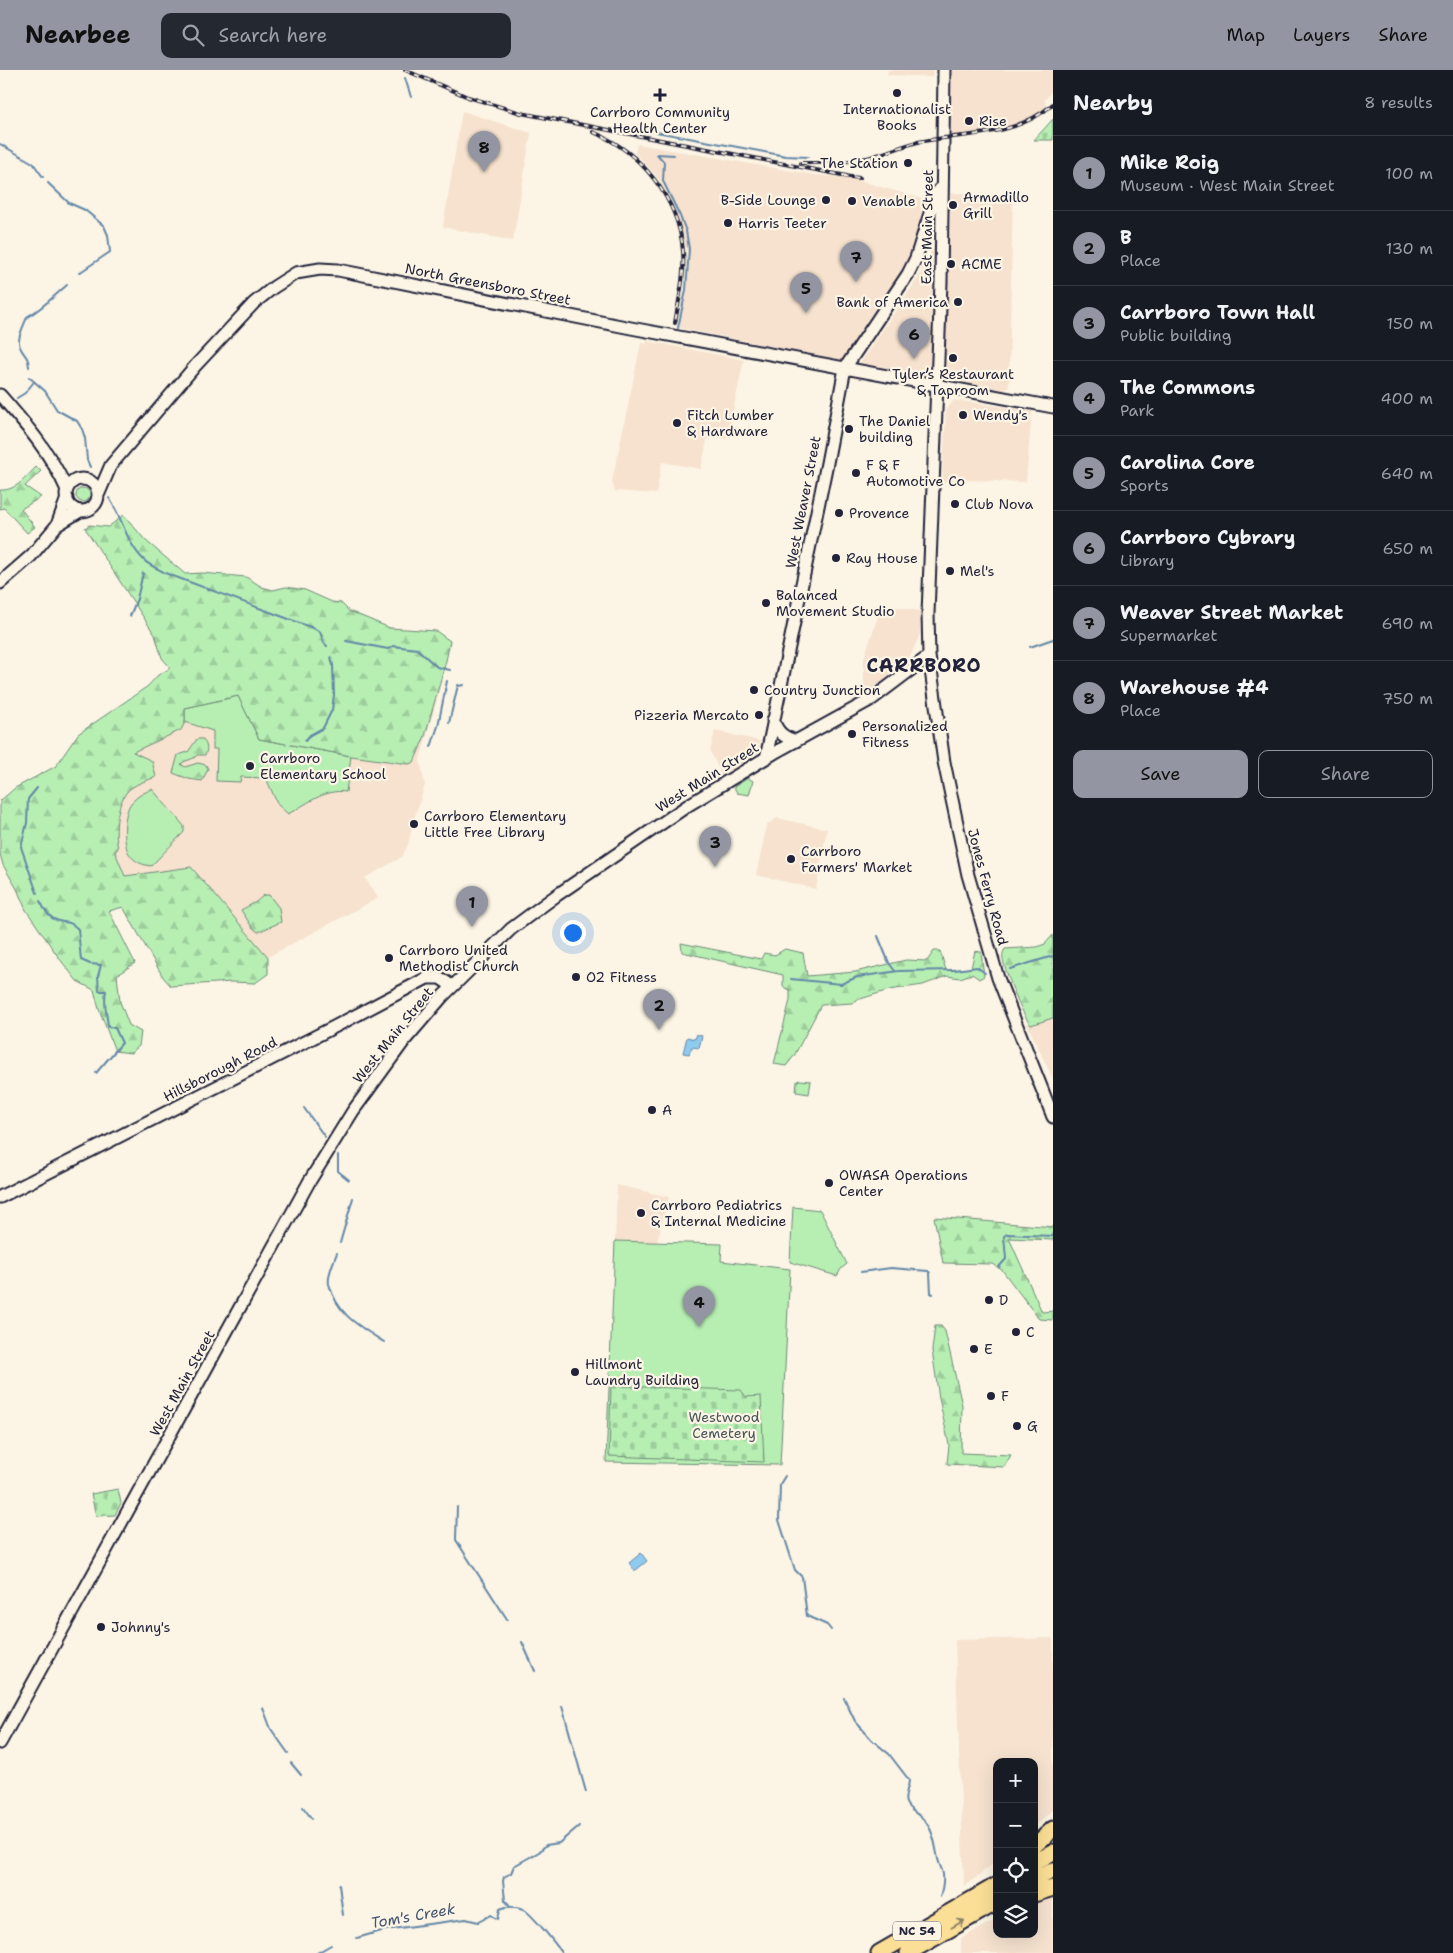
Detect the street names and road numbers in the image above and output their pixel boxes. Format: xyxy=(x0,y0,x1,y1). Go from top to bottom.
street label: East Main Street xyxy=(917,169,937,285)
street label: North Greensboro Street xyxy=(404,259,572,309)
street label: West Weaver Street xyxy=(781,434,825,570)
street label: West Main Street xyxy=(652,738,762,816)
street label: Jones Ferry Road xyxy=(964,827,1012,947)
street label: West Main Street xyxy=(349,983,437,1087)
street label: Hillsborough Road xyxy=(160,1032,280,1105)
street label: West Main Street xyxy=(145,1327,219,1439)
road number: NC 54 xyxy=(893,1922,941,1940)

